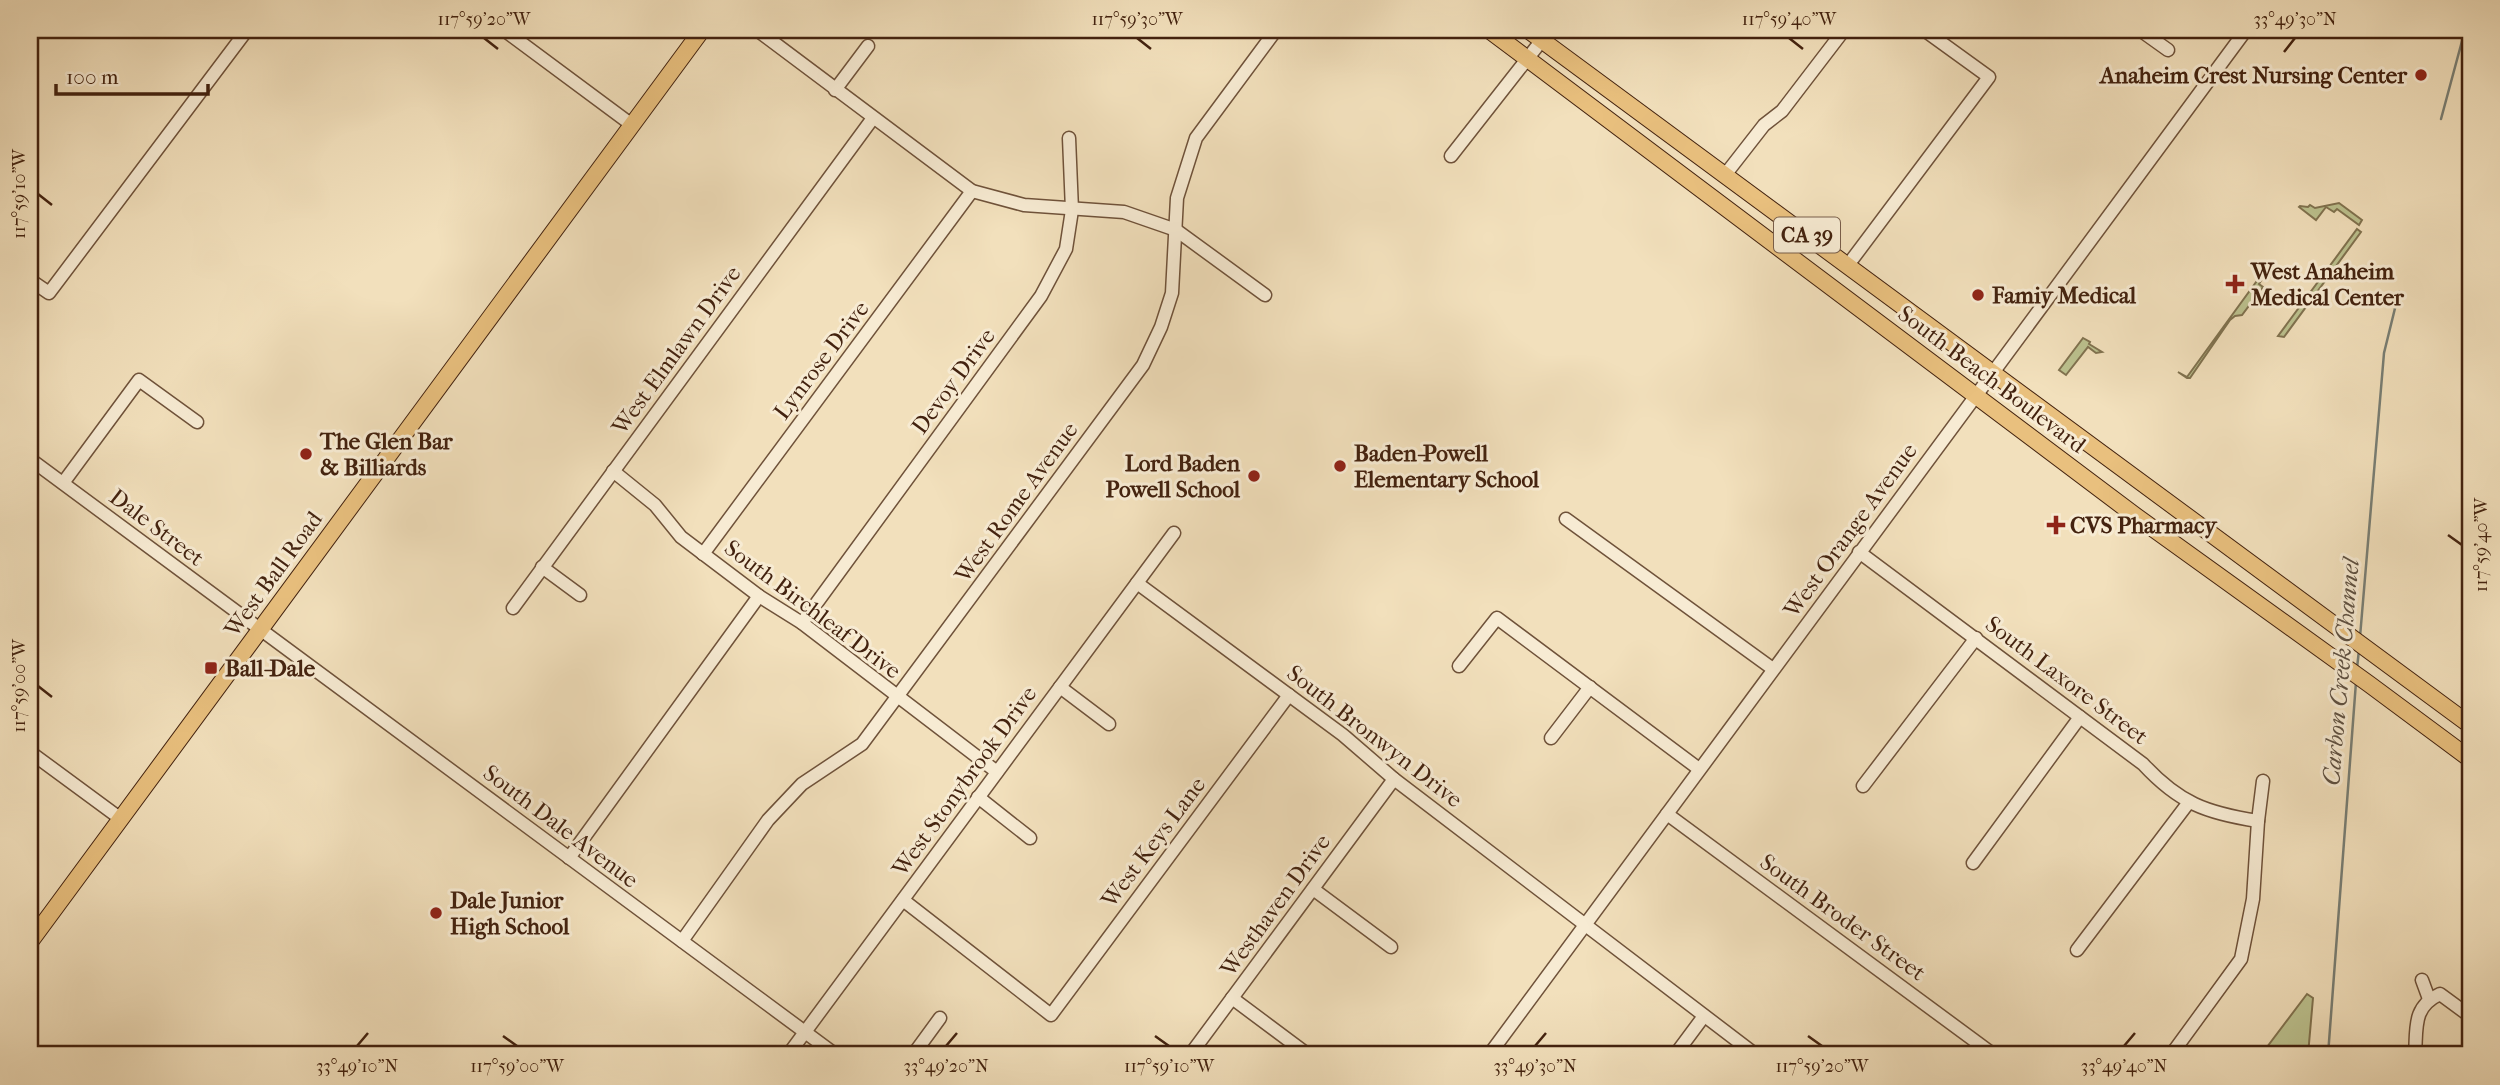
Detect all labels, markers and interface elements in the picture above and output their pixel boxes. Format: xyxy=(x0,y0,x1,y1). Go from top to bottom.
text: 117°59'20"W xyxy=(437,9,532,30)
text: 117°59'30"W xyxy=(1091,9,1184,30)
text: 117°59'40"W xyxy=(1742,9,1838,30)
text: 33°49'30"N xyxy=(2253,9,2337,30)
scale bar xyxy=(56,52,208,96)
place label: Anaheim Crest Nursing Center xyxy=(2098,62,2408,89)
text: 100 m xyxy=(66,65,119,89)
marker: Anaheim Crest Nursing Center xyxy=(2413,67,2429,83)
text: 117°59'10"W xyxy=(9,148,30,239)
road number: CA 39 xyxy=(1774,218,1840,252)
place label: West Anaheim Medical Center xyxy=(2250,258,2405,311)
street label: West Elmlawn Drive xyxy=(606,261,747,441)
marker: West Anaheim Medical Center xyxy=(2225,274,2245,294)
place label: Famiy Medical xyxy=(1991,282,2137,309)
marker: Famiy Medical xyxy=(1970,287,1986,303)
street label: Lynrose Drive xyxy=(768,296,875,425)
street label: South Beach Boulevard xyxy=(1893,300,2091,459)
street label: Devoy Drive xyxy=(906,323,1001,439)
street label: West Rome Avenue xyxy=(949,417,1084,589)
place label: The Glen Bar & Billiards xyxy=(319,428,454,481)
street label: West Orange Avenue xyxy=(1778,438,1923,624)
place label: Baden-Powell Elementary School xyxy=(1354,440,1540,493)
marker: The Glen Bar & Billiards xyxy=(298,446,314,462)
place label: Lord Baden Powell School xyxy=(1106,450,1241,503)
marker: Baden-Powell Elementary School xyxy=(1332,458,1348,474)
marker: Lord Baden Powell School xyxy=(1246,468,1262,484)
street label: Dale Street xyxy=(104,483,209,572)
text: 117°59'40"W xyxy=(2471,496,2492,592)
street label: West Ball Road xyxy=(218,506,328,643)
place label: CVS Pharmacy xyxy=(2070,512,2218,539)
marker: CVS Pharmacy xyxy=(2048,517,2064,533)
street label: South Birchleaf Drive xyxy=(719,534,906,684)
water label: Carbon Creek Channel xyxy=(2317,554,2365,787)
street label: South Laxore Street xyxy=(1980,610,2153,750)
text: 117°59'00"W xyxy=(9,638,30,733)
place label: Ball-Dale xyxy=(225,655,316,682)
marker: Ball-Dale xyxy=(203,660,219,676)
street label: South Bronwyn Drive xyxy=(1282,660,1468,813)
street label: West Stonybrook Drive xyxy=(886,681,1042,882)
street label: South Dale Avenue xyxy=(478,759,644,894)
street label: West Keys Lane xyxy=(1095,772,1211,914)
street label: Westhaven Drive xyxy=(1214,829,1336,982)
street label: South Broder Street xyxy=(1755,848,1931,986)
place label: Dale Junior High School xyxy=(450,887,570,940)
marker: Dale Junior High School xyxy=(428,905,444,921)
text: 33°49'10"N xyxy=(316,1056,398,1077)
text: 117°59'00"W xyxy=(470,1056,565,1077)
text: 33°49'20"N xyxy=(903,1056,989,1077)
text: 117°59'10"W xyxy=(1124,1056,1215,1077)
text: 33°49'30"N xyxy=(1493,1056,1577,1077)
text: 117°59'20"W xyxy=(1775,1056,1870,1077)
text: 33°49'40"N xyxy=(2081,1056,2168,1077)

